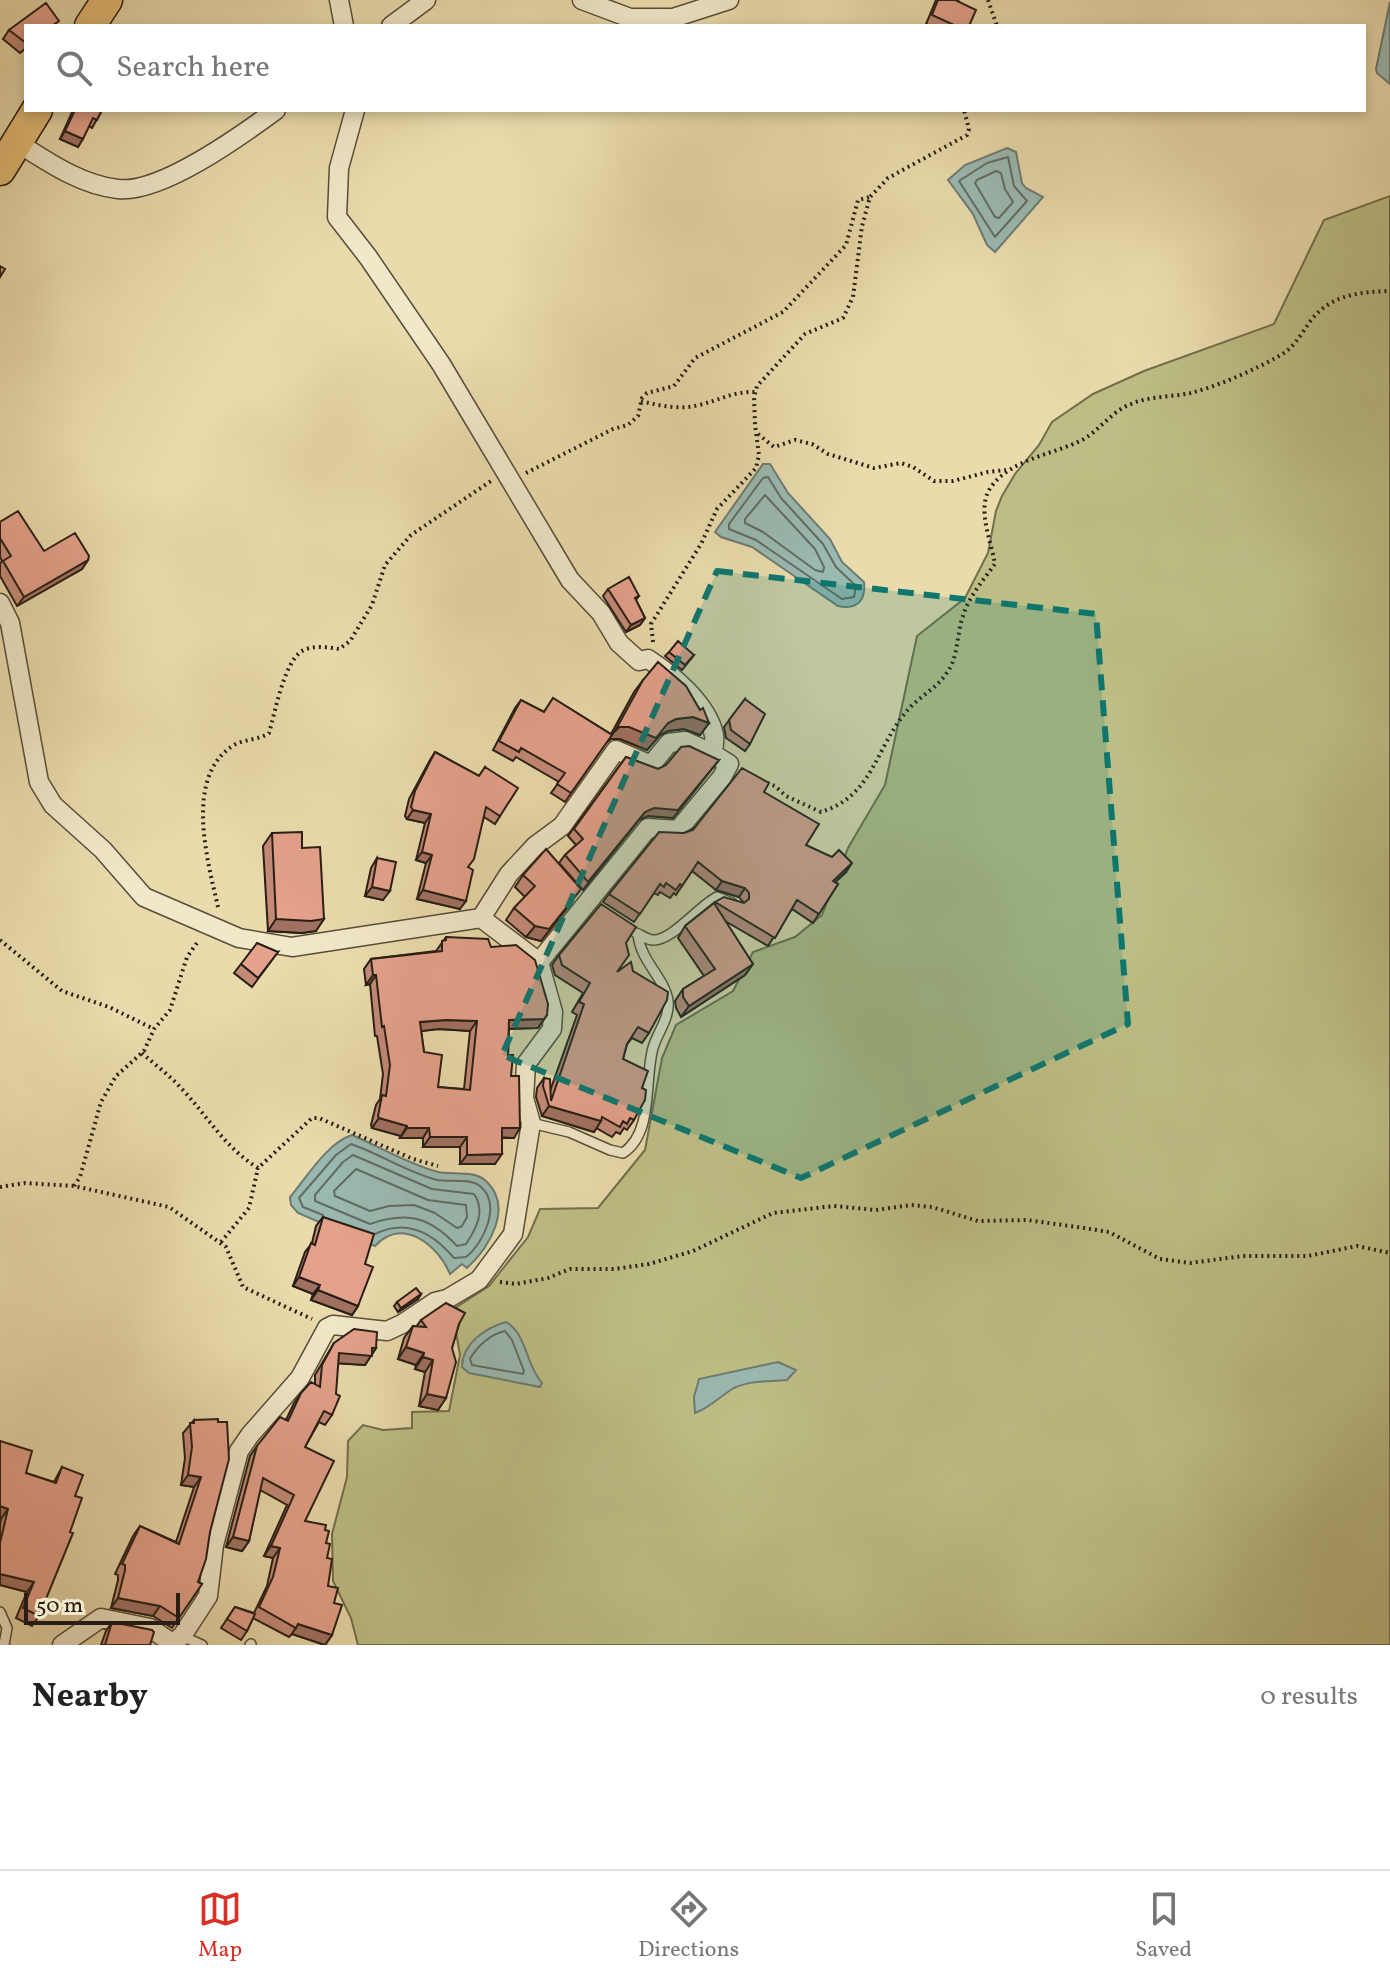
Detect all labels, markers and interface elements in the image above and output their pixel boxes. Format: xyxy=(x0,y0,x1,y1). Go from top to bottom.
search box xyxy=(24,24,1366,112)
icon: search xyxy=(52,46,96,90)
text: Search here xyxy=(116,47,270,89)
scale bar xyxy=(24,1589,180,1625)
text: 50 m xyxy=(36,1591,83,1622)
text: Nearby xyxy=(32,1674,148,1721)
text: 0 results xyxy=(1260,1679,1358,1715)
tab: Map xyxy=(198,1887,242,1966)
tab: Directions xyxy=(638,1887,739,1966)
tab: Saved xyxy=(1135,1887,1192,1966)

